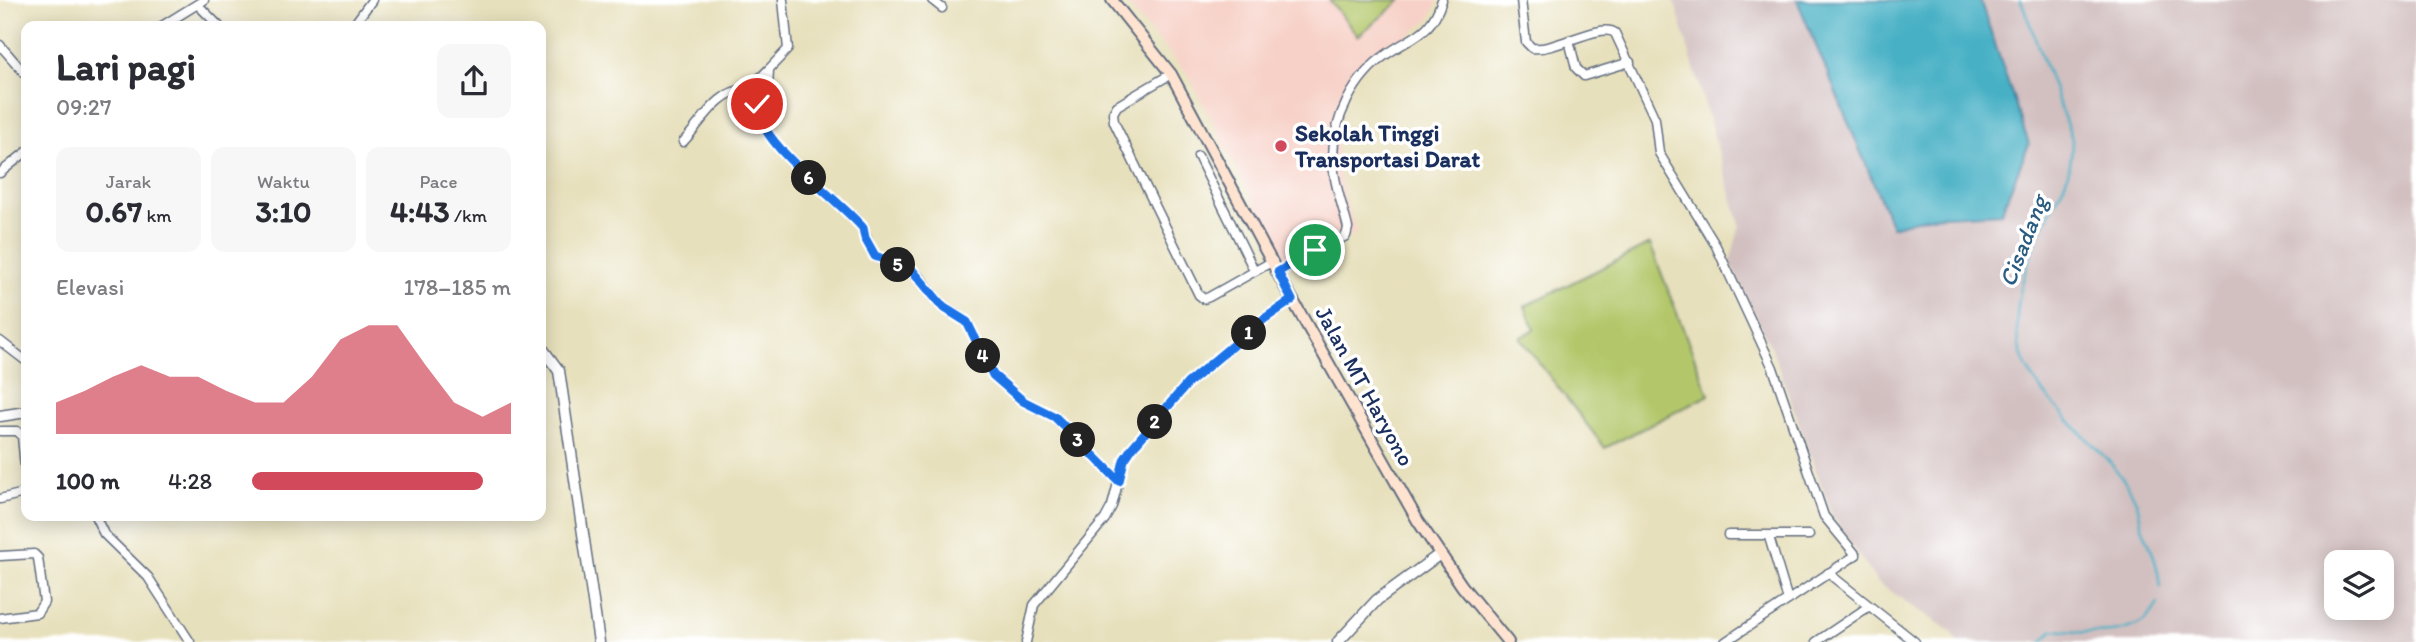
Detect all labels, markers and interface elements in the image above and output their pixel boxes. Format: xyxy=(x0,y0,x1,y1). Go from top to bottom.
text: Lari pagi xyxy=(56,44,196,90)
button: share xyxy=(437,44,511,118)
pin xyxy=(727,74,787,134)
icon: check xyxy=(738,85,776,123)
text: 09:27 xyxy=(56,93,111,121)
place label: Sekolah Tinggi Transportasi Darat xyxy=(1294,119,1481,173)
marker: Sekolah Tinggi Transportasi Darat xyxy=(1273,138,1289,154)
pin: 6 xyxy=(792,160,826,196)
text: 6 xyxy=(803,166,814,189)
text: Jarak xyxy=(106,170,151,193)
text: Waktu xyxy=(257,170,310,193)
text: Pace xyxy=(419,170,458,193)
water label: Cisadang xyxy=(1992,189,2055,291)
text: 0.67 xyxy=(85,193,142,230)
text: 3:10 xyxy=(255,193,312,230)
text: 4:43 xyxy=(390,193,450,230)
text: km xyxy=(142,204,172,227)
text: /km xyxy=(450,204,487,227)
pin xyxy=(1285,220,1345,280)
icon: arrive xyxy=(1296,231,1334,269)
pin: 5 xyxy=(880,247,916,282)
text: 5 xyxy=(893,253,902,276)
text: Elevasi xyxy=(56,273,124,301)
text: 178–185 m xyxy=(404,273,511,301)
street label: Jalan MT Haryono xyxy=(1309,301,1421,471)
pin: 1 xyxy=(1232,316,1266,350)
text: 1 xyxy=(1244,321,1253,344)
pin: 4 xyxy=(965,338,1000,374)
text: 4 xyxy=(977,344,988,367)
pin: 2 xyxy=(1138,404,1172,440)
text: 2 xyxy=(1150,410,1160,433)
pin: 3 xyxy=(1060,422,1096,458)
text: 3 xyxy=(1072,428,1083,451)
text: 100 m xyxy=(56,467,120,495)
text: 4:28 xyxy=(168,467,212,495)
map controls xyxy=(2324,550,2394,620)
button: layers xyxy=(2324,550,2394,620)

